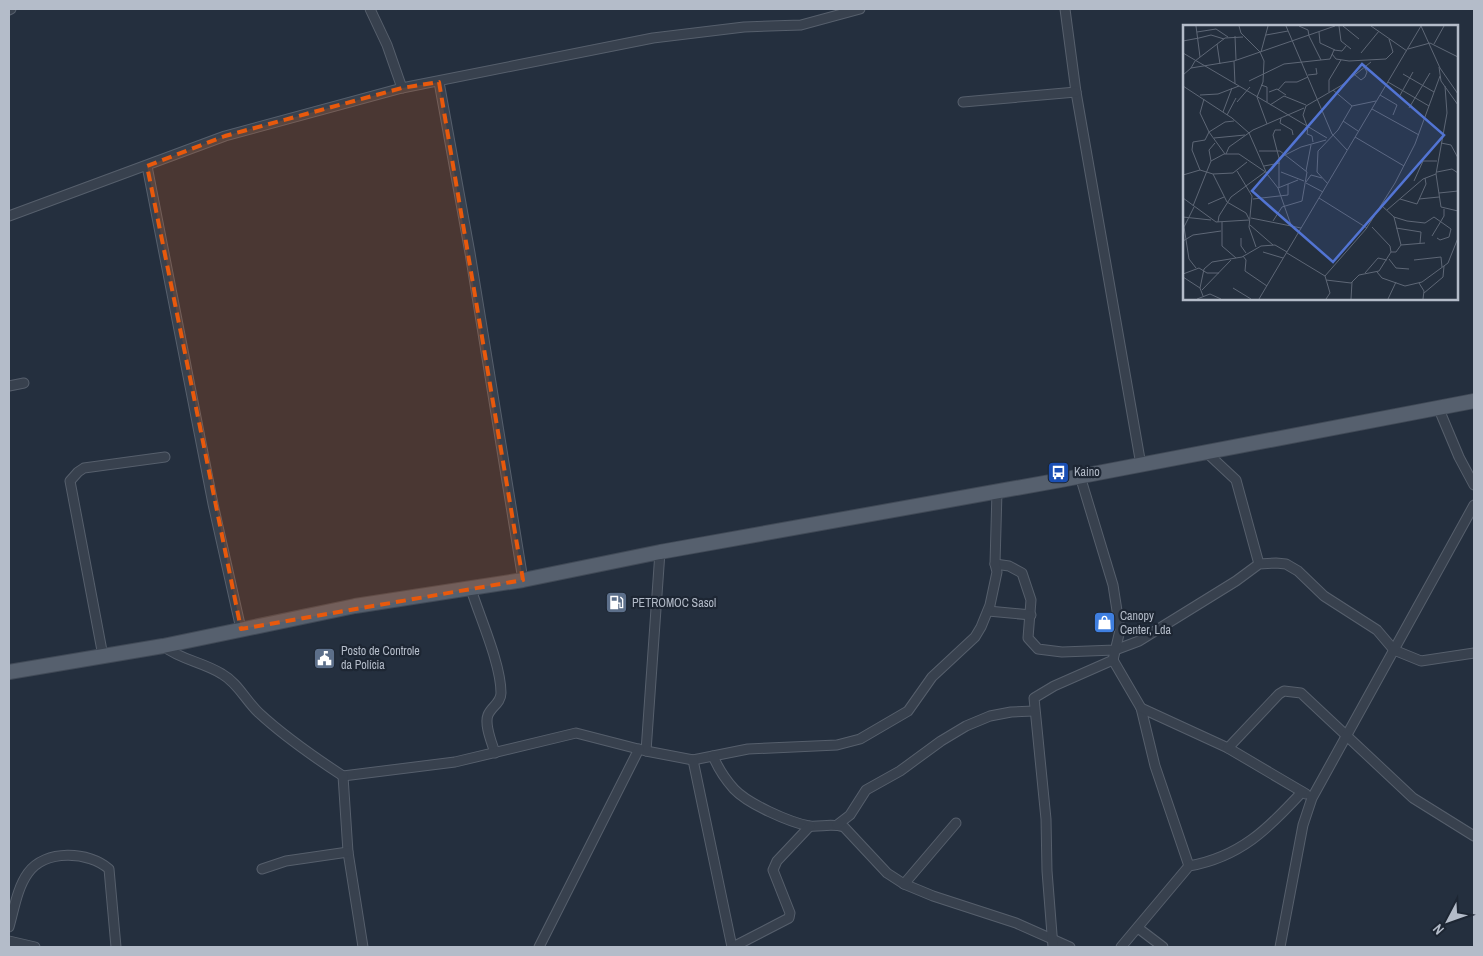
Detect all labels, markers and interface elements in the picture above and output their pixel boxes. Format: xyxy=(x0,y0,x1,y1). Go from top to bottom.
inset map xyxy=(1183,25,1458,300)
bus stop icon: Kaino xyxy=(1046,460,1070,484)
place label: Kaino xyxy=(1074,464,1100,480)
fuel station icon: PETROMOC Sasol xyxy=(604,591,628,615)
place label: PETROMOC Sasol xyxy=(632,595,716,611)
place label: Canopy Center, Lda xyxy=(1120,608,1171,638)
shop icon: Canopy Center, Lda xyxy=(1092,611,1116,635)
place label: Posto de Controle da Polícia xyxy=(341,643,420,673)
public building icon: Posto de Controle da Polícia xyxy=(313,646,337,670)
north arrow xyxy=(1423,896,1473,946)
text: N xyxy=(1429,920,1448,939)

